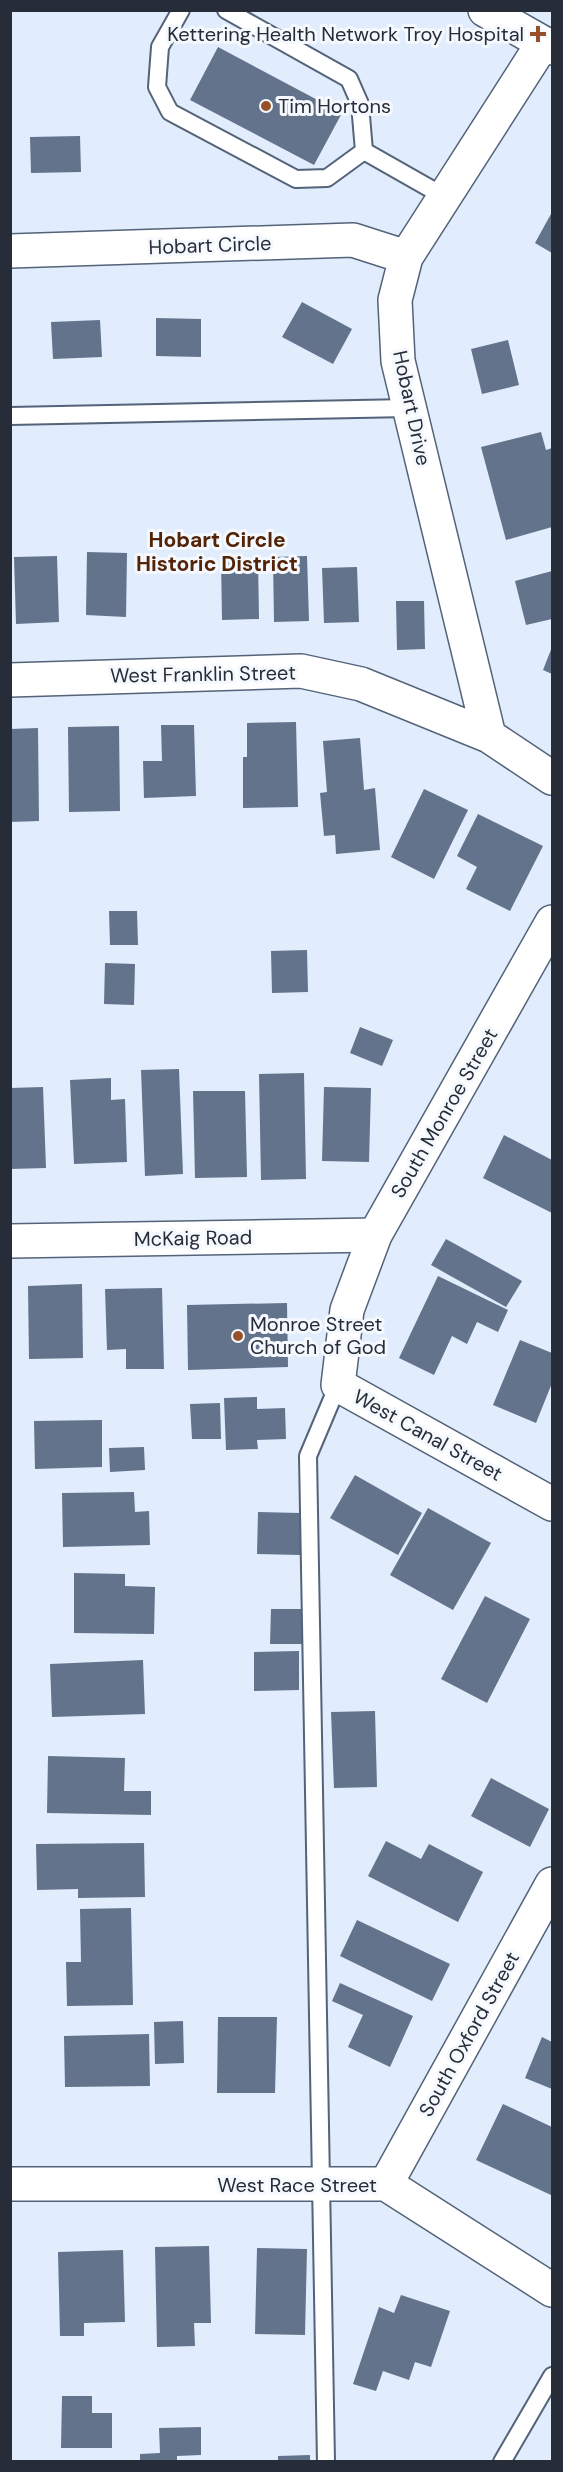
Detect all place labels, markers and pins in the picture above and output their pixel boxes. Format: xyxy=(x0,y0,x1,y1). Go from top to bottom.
place label: Kettering Health Network Troy Hospital xyxy=(167,21,524,47)
marker: Kettering Health Network Troy Hospital xyxy=(529,25,547,43)
place label: Tim Hortons xyxy=(278,93,391,119)
marker: Tim Hortons xyxy=(259,99,273,113)
place label: Monroe Street Church of God xyxy=(250,1311,386,1360)
marker: Monroe Street Church of God xyxy=(231,1329,245,1343)

